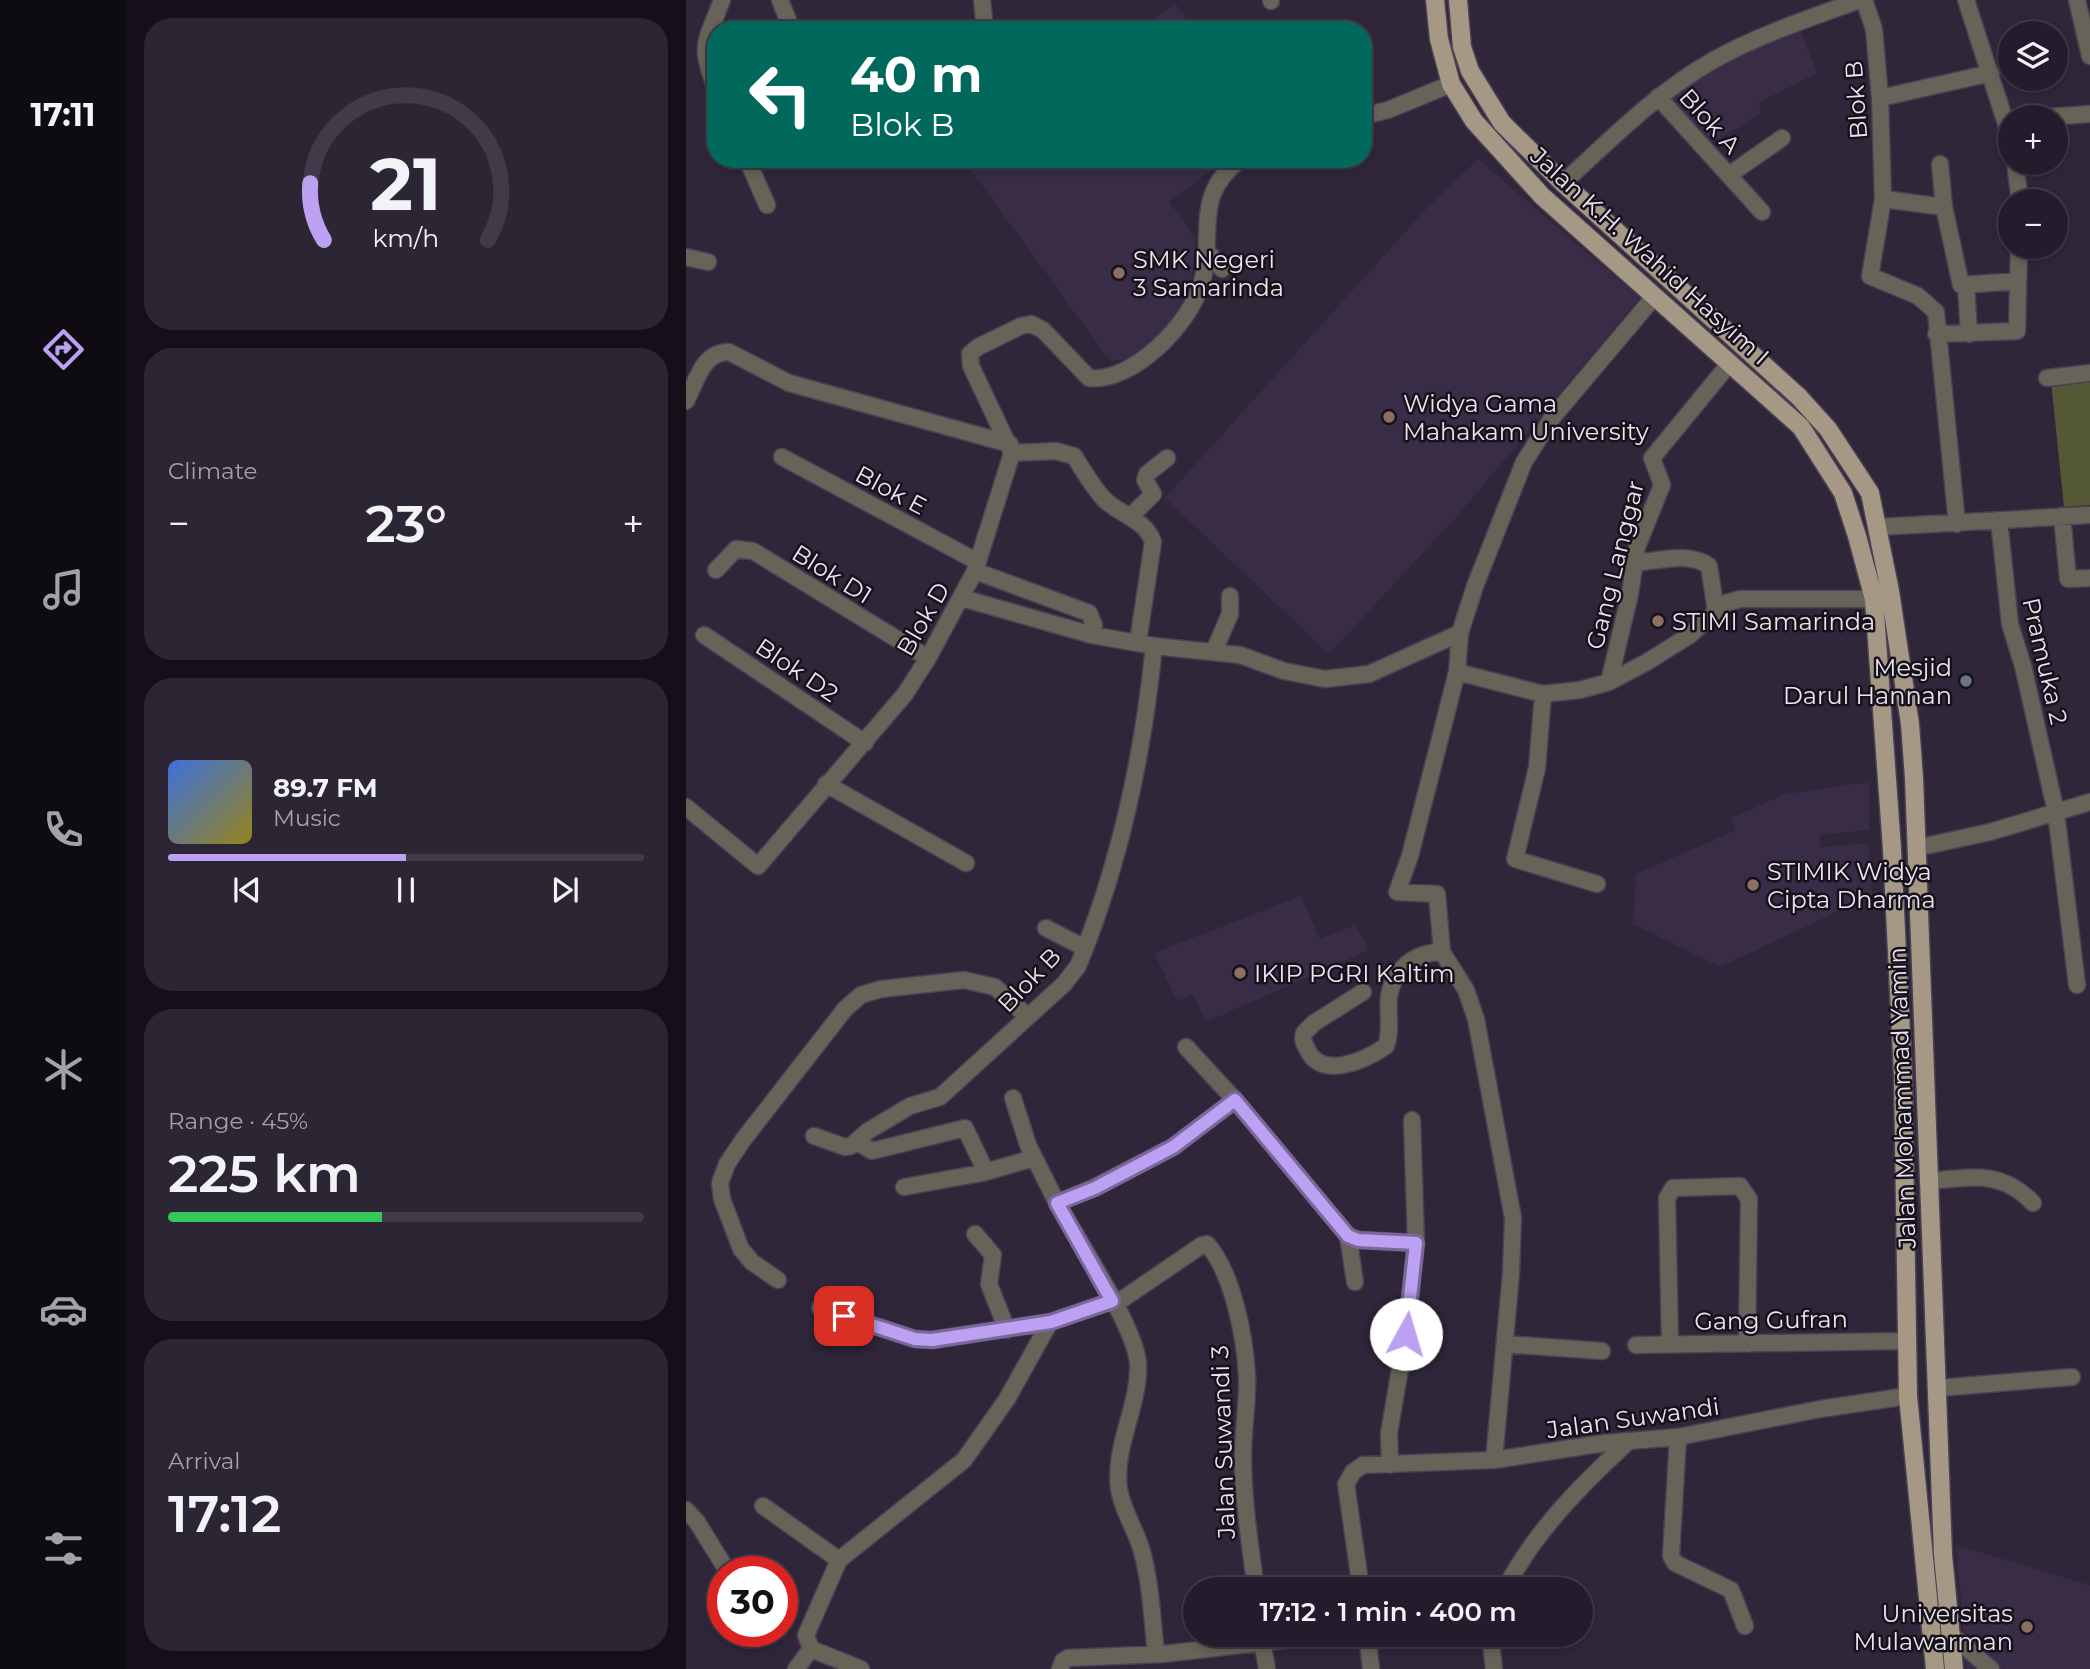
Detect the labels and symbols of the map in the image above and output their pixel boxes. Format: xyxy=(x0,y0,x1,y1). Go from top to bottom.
street label: Blok B xyxy=(1839,60,1873,140)
street label: Blok A xyxy=(1673,83,1747,160)
street label: Jalan K.H. Wahid Hasyim I xyxy=(1524,141,1775,371)
place label: SMK Negeri 3 Samarinda xyxy=(1133,245,1284,302)
marker: SMK Negeri 3 Samarinda xyxy=(1111,265,1127,281)
place label: Widya Gama Mahakam University xyxy=(1403,389,1649,446)
marker: Widya Gama Mahakam University xyxy=(1381,409,1397,425)
street label: Blok E xyxy=(851,459,931,521)
street label: Gang Langgar xyxy=(1580,478,1650,652)
street label: Blok D1 xyxy=(787,538,877,610)
street label: Blok D xyxy=(890,577,956,661)
street label: Pramuka 2 xyxy=(2016,595,2074,727)
place label: STIMI Samarinda xyxy=(1672,607,1875,636)
marker: STIMI Samarinda xyxy=(1650,613,1666,629)
street label: Blok D2 xyxy=(750,632,844,708)
place label: Mesjid Darul Hannan xyxy=(1783,653,1952,710)
marker: Mesjid Darul Hannan xyxy=(1958,673,1974,689)
place label: STIMIK Widya Cipta Dharma xyxy=(1767,857,1936,914)
marker: STIMIK Widya Cipta Dharma xyxy=(1745,877,1761,893)
street label: Blok B xyxy=(991,942,1067,1018)
street label: Jalan Mohammad Yamin xyxy=(1882,947,1922,1250)
place label: IKIP PGRI Kaltim xyxy=(1254,959,1455,988)
marker: IKIP PGRI Kaltim xyxy=(1232,965,1248,981)
pin xyxy=(814,1286,874,1346)
position arrow xyxy=(1369,1297,1443,1371)
street label: Gang Gufran xyxy=(1694,1304,1848,1336)
street label: Jalan Suwandi 3 xyxy=(1205,1345,1241,1540)
street label: Jalan Suwandi xyxy=(1544,1392,1721,1445)
speed limit sign: 30 xyxy=(707,1556,798,1647)
place label: Universitas Mulawarman xyxy=(1854,1599,2013,1656)
marker: Universitas Mulawarman xyxy=(2019,1619,2035,1635)

